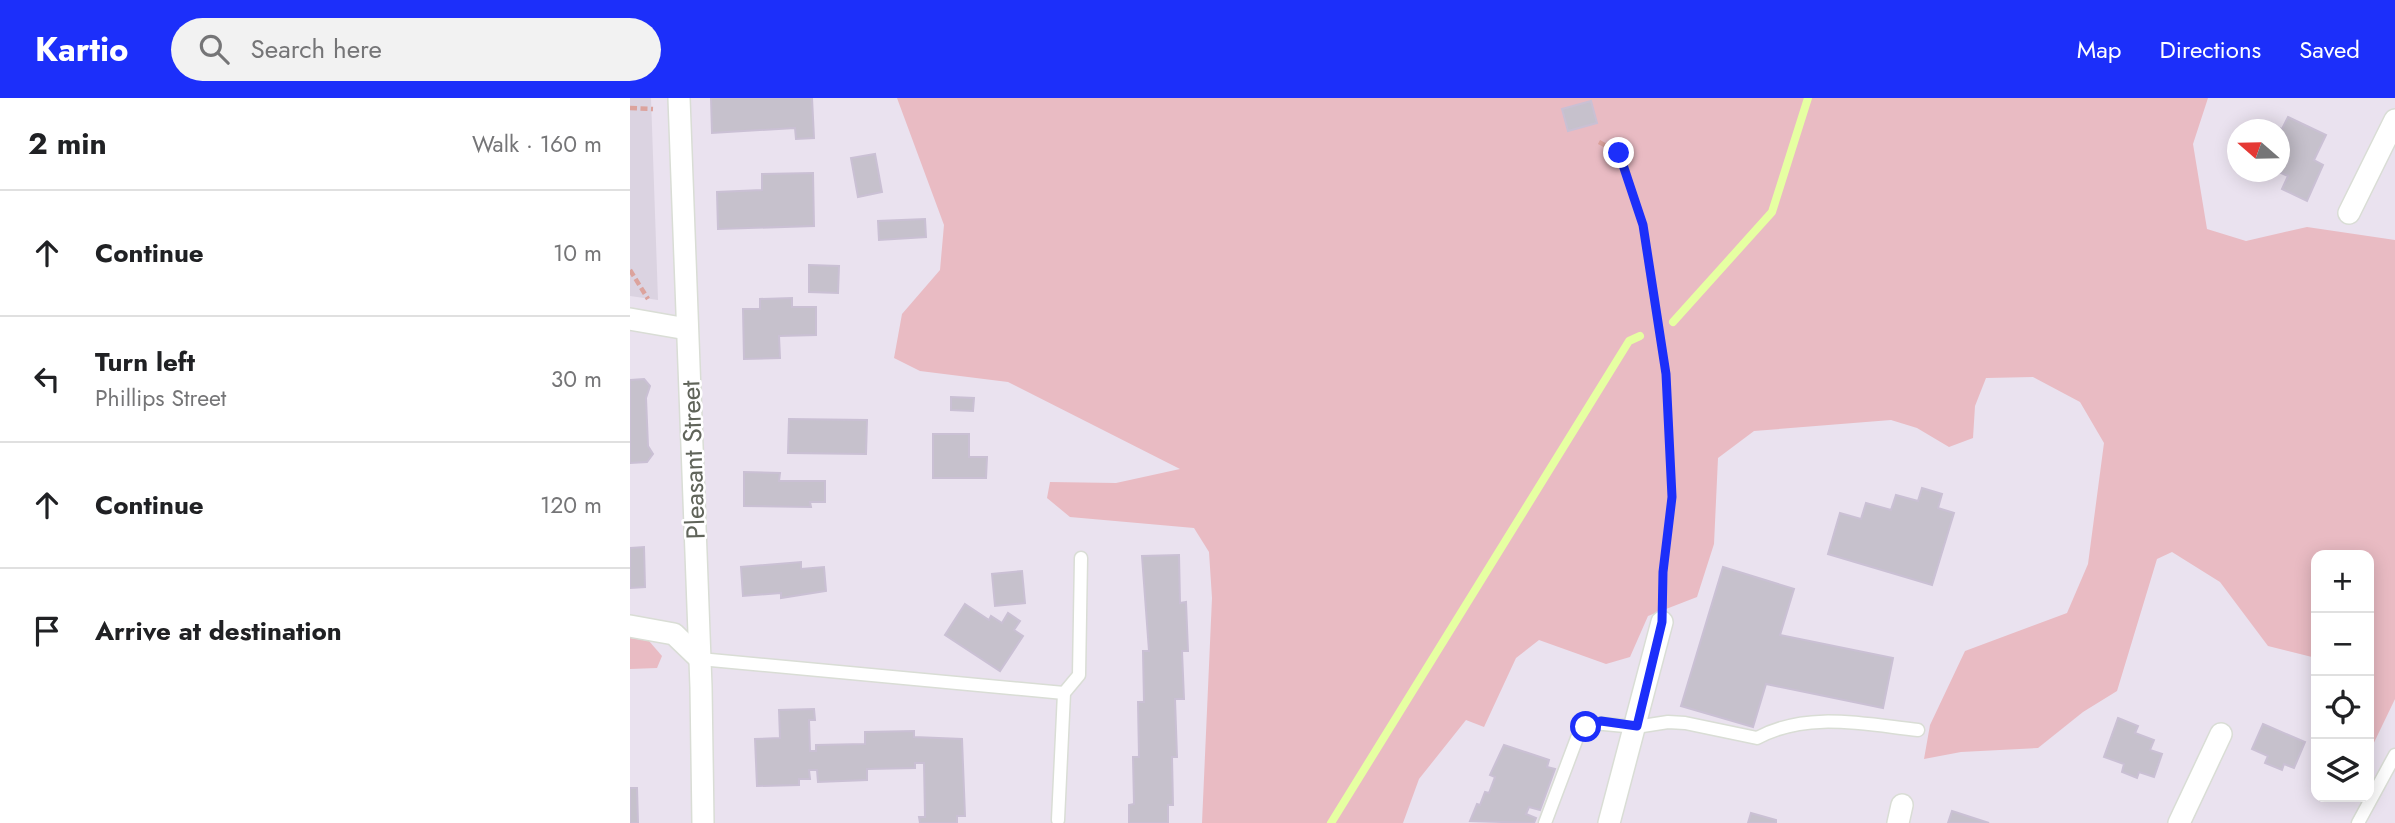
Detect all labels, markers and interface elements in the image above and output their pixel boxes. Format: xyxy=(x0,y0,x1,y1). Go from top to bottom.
search box xyxy=(171,18,661,81)
text: Kartio xyxy=(35,26,129,73)
icon: search xyxy=(195,30,233,68)
text: Search here xyxy=(251,30,382,68)
text: Map xyxy=(2077,32,2122,67)
text: Directions xyxy=(2160,32,2261,67)
text: Saved xyxy=(2299,32,2360,67)
north arrow xyxy=(2227,119,2290,182)
text: 2 min xyxy=(28,122,107,165)
text: Walk · 160 m xyxy=(472,127,602,161)
route end xyxy=(1603,137,1634,168)
icon: ahead xyxy=(28,234,66,272)
text: Continue xyxy=(95,234,204,272)
text: 10 m xyxy=(553,236,602,270)
text: Turn left xyxy=(95,343,195,381)
icon: left xyxy=(28,360,66,398)
text: 30 m xyxy=(551,362,602,396)
street label: Pleasant Street xyxy=(671,379,715,540)
text: Phillips Street xyxy=(95,381,226,415)
icon: ahead xyxy=(28,486,66,524)
text: Continue xyxy=(95,486,204,524)
text: 120 m xyxy=(540,488,602,522)
map controls xyxy=(2311,550,2374,802)
button: + xyxy=(2311,550,2374,613)
icon: arrive xyxy=(28,612,66,650)
text: Arrive at destination xyxy=(95,612,342,650)
button: − xyxy=(2311,613,2374,676)
button: locate xyxy=(2311,676,2374,739)
route start xyxy=(1570,711,1601,742)
button: layers xyxy=(2311,739,2374,802)

